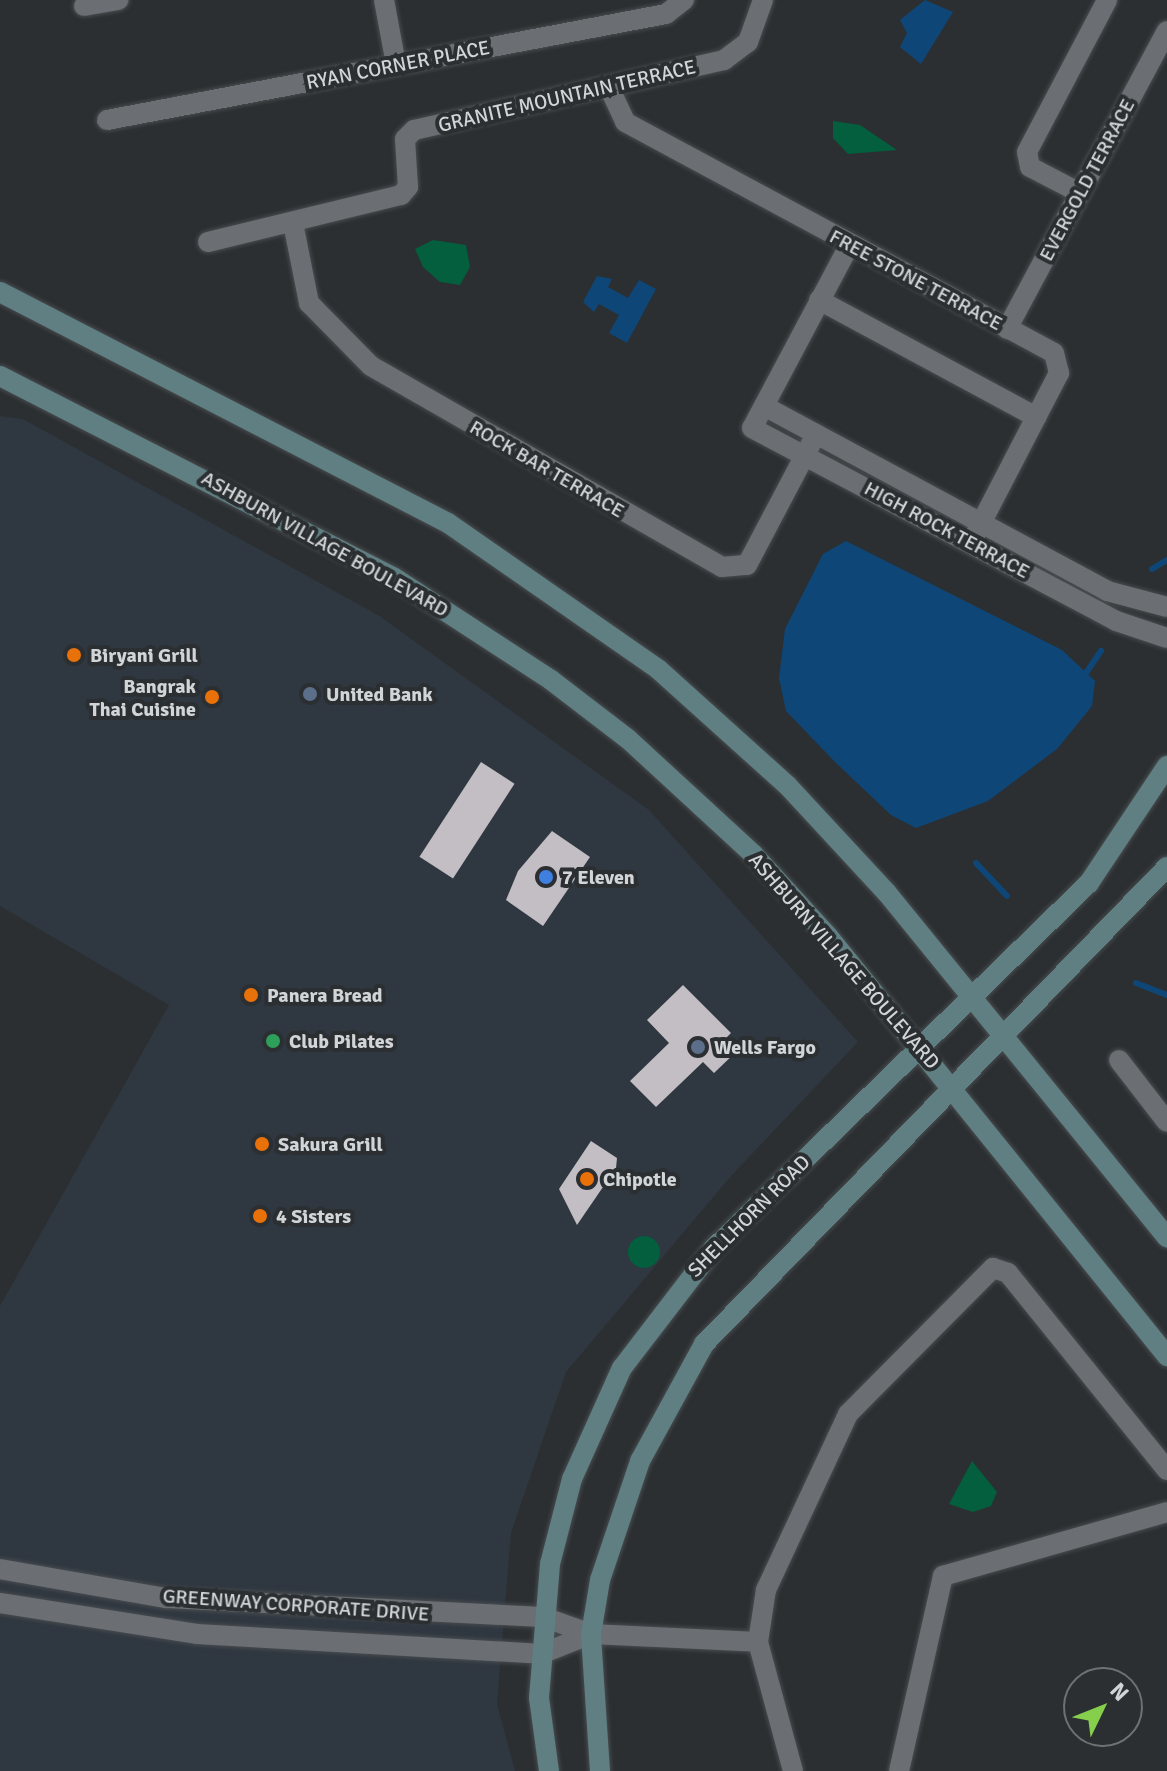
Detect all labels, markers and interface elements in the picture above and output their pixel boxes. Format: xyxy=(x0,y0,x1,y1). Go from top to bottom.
street label: RYAN CORNER PLACE xyxy=(304,35,492,95)
street label: GRANITE MOUNTAIN TERRACE xyxy=(436,55,698,137)
street label: EVERGOLD TERRACE xyxy=(1034,95,1140,265)
street label: FREE STONE TERRACE xyxy=(825,224,1007,336)
street label: ROCK BAR TERRACE xyxy=(465,415,629,523)
street label: ASHBURN VILLAGE BOULEVARD xyxy=(197,466,453,622)
street label: HIGH ROCK TERRACE xyxy=(860,476,1034,584)
place label: Biryani Grill xyxy=(90,643,198,667)
marker: Biryani Grill xyxy=(65,646,83,664)
place label: Bangrak Thai Cuisine xyxy=(89,674,196,721)
place label: United Bank xyxy=(326,682,433,706)
marker: United Bank xyxy=(301,685,319,703)
marker: Bangrak Thai Cuisine xyxy=(203,688,221,706)
street label: ASHBURN VILLAGE BOULEVARD xyxy=(744,848,944,1074)
place label: 7 Eleven xyxy=(562,865,635,889)
marker: 7 Eleven xyxy=(537,868,555,886)
place label: Panera Bread xyxy=(267,983,383,1007)
marker: Panera Bread xyxy=(242,986,260,1004)
place label: Club Pilates xyxy=(289,1029,394,1053)
marker: Club Pilates xyxy=(264,1032,282,1050)
place label: Wells Fargo xyxy=(714,1035,816,1059)
marker: Wells Fargo xyxy=(689,1038,707,1056)
place label: Sakura Grill xyxy=(278,1132,383,1156)
marker: Sakura Grill xyxy=(253,1135,271,1153)
street label: SHELLHORN ROAD xyxy=(683,1150,815,1282)
place label: Chipotle xyxy=(603,1167,677,1191)
marker: Chipotle xyxy=(578,1170,596,1188)
place label: 4 Sisters xyxy=(276,1204,351,1228)
marker: 4 Sisters xyxy=(251,1207,269,1225)
street label: GREENWAY CORPORATE DRIVE xyxy=(162,1584,430,1626)
north arrow xyxy=(1063,1667,1143,1747)
text: N xyxy=(1104,1677,1135,1706)

